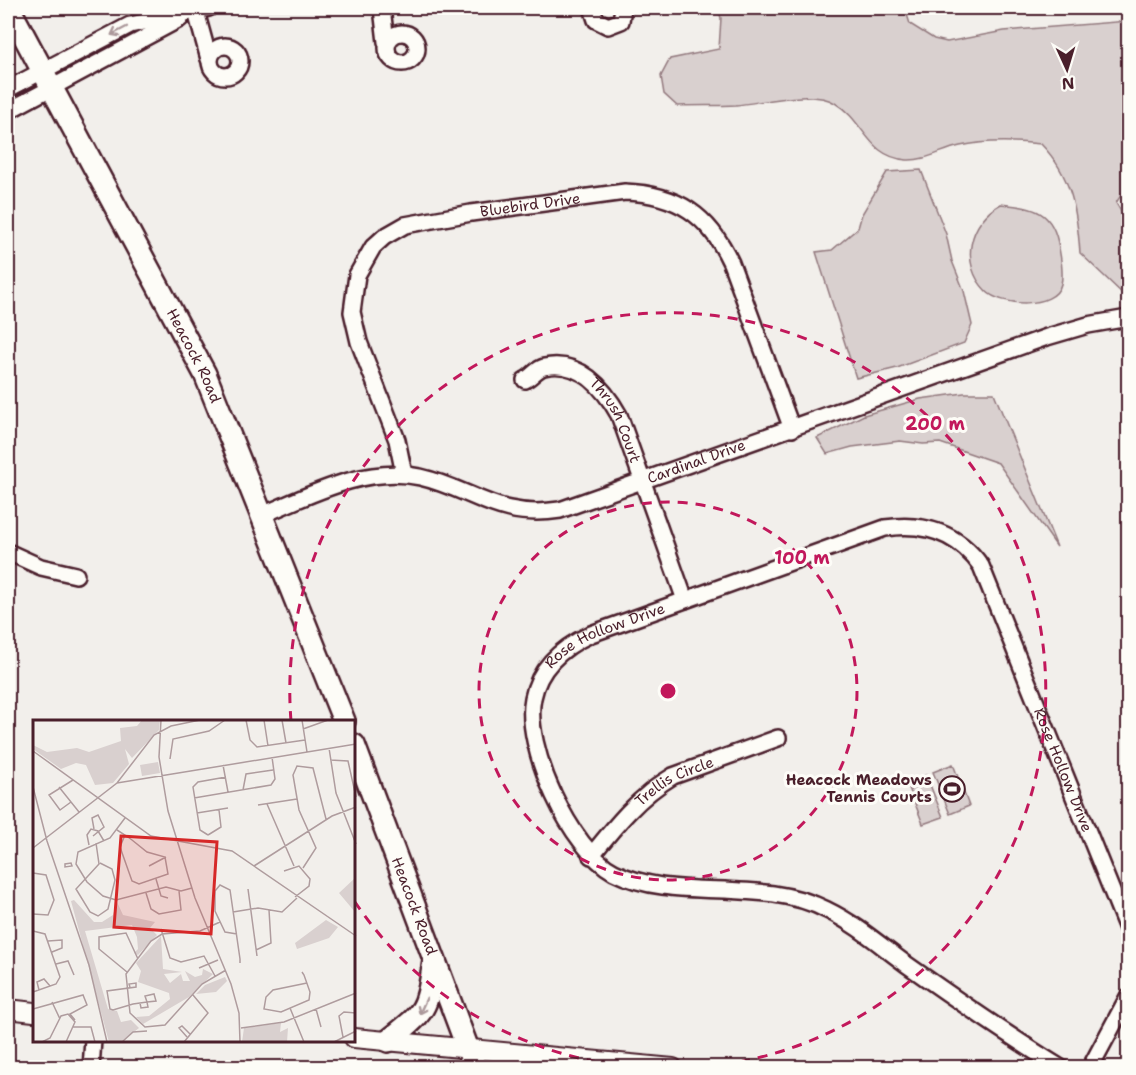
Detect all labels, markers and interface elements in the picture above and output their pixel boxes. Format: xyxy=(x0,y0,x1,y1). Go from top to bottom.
one-way arrow xyxy=(110,25,128,37)
north arrow xyxy=(1037,39,1097,99)
text: N xyxy=(1061,73,1075,94)
street label: Bluebird Drive xyxy=(479,188,581,222)
street label: Heacock Road xyxy=(162,305,226,407)
street label: Thrush Court xyxy=(585,373,645,466)
text: 200 m xyxy=(905,412,966,436)
street label: Cardinal Drive xyxy=(644,435,748,488)
text: 100 m xyxy=(774,546,830,570)
street label: Rose Hollow Drive xyxy=(540,598,668,673)
centre of rings xyxy=(658,681,678,701)
street label: Rose Hollow Drive xyxy=(1029,705,1097,835)
inset map xyxy=(33,720,356,1042)
street label: Trellis Circle xyxy=(631,752,716,811)
place label: Heacock Meadows Tennis Courts xyxy=(786,770,932,807)
sports icon: Heacock Meadows Tennis Courts xyxy=(937,774,967,804)
street label: Heacock Road xyxy=(387,854,442,958)
one-way arrow xyxy=(417,997,429,1015)

